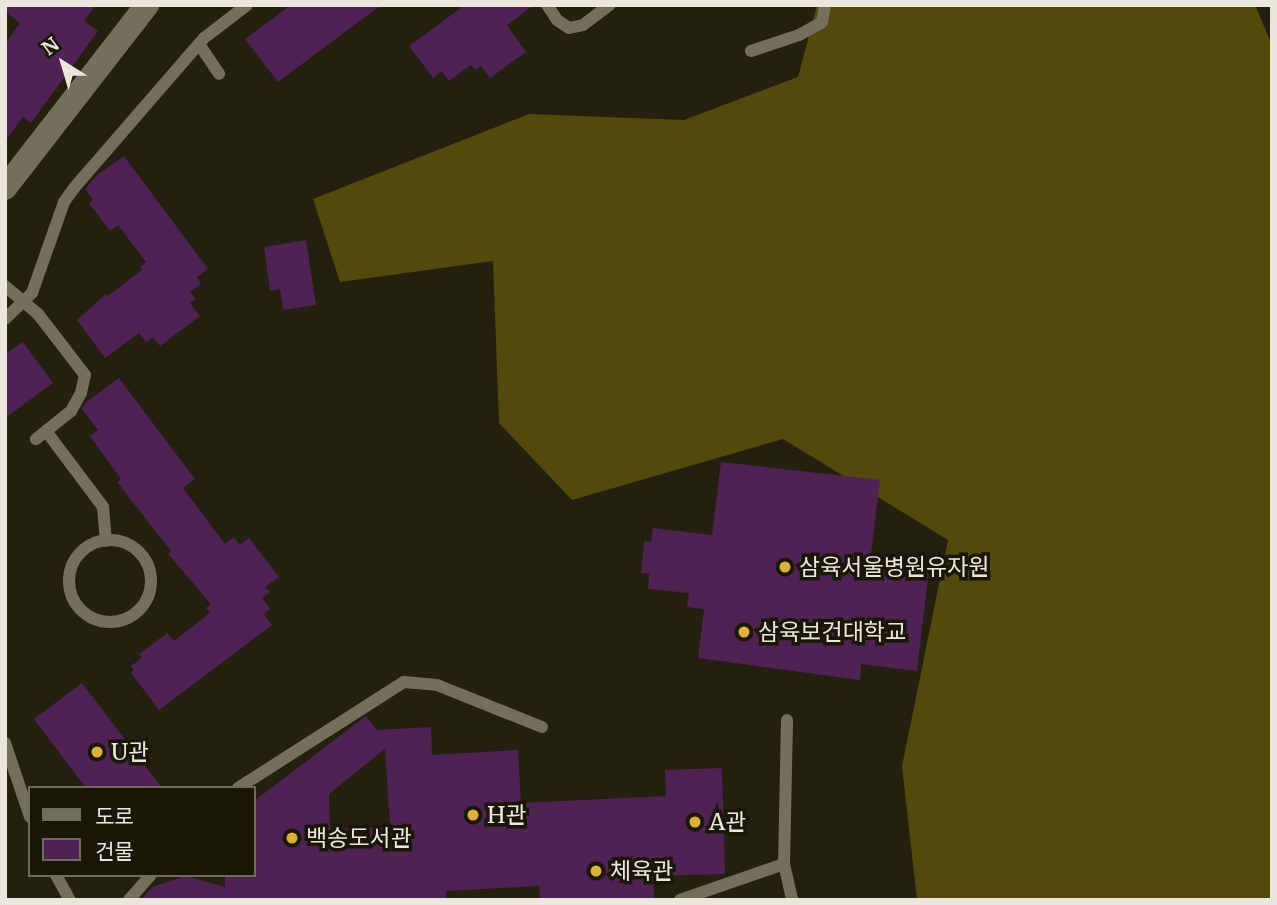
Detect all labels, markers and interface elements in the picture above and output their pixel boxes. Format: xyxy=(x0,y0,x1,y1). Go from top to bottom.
north arrow xyxy=(28,28,98,98)
text: N xyxy=(37,32,64,60)
place label: 삼육서울병원유자원 xyxy=(799,553,989,581)
marker: 삼육서울병원유자원 xyxy=(777,559,793,575)
place label: 삼육보건대학교 xyxy=(758,618,906,646)
marker: 삼육보건대학교 xyxy=(736,624,752,640)
place label: U관 xyxy=(111,738,149,766)
marker: U관 xyxy=(89,744,105,760)
legend xyxy=(28,786,256,877)
place label: H관 xyxy=(487,801,527,829)
text: 도로 xyxy=(95,803,134,830)
marker: H관 xyxy=(465,807,481,823)
place label: A관 xyxy=(709,808,746,836)
marker: A관 xyxy=(687,814,703,830)
place label: 백송도서관 xyxy=(306,824,412,852)
marker: 백송도서관 xyxy=(284,830,300,846)
text: 건물 xyxy=(95,838,134,865)
place label: 체육관 xyxy=(610,857,673,885)
marker: 체육관 xyxy=(588,863,604,879)

